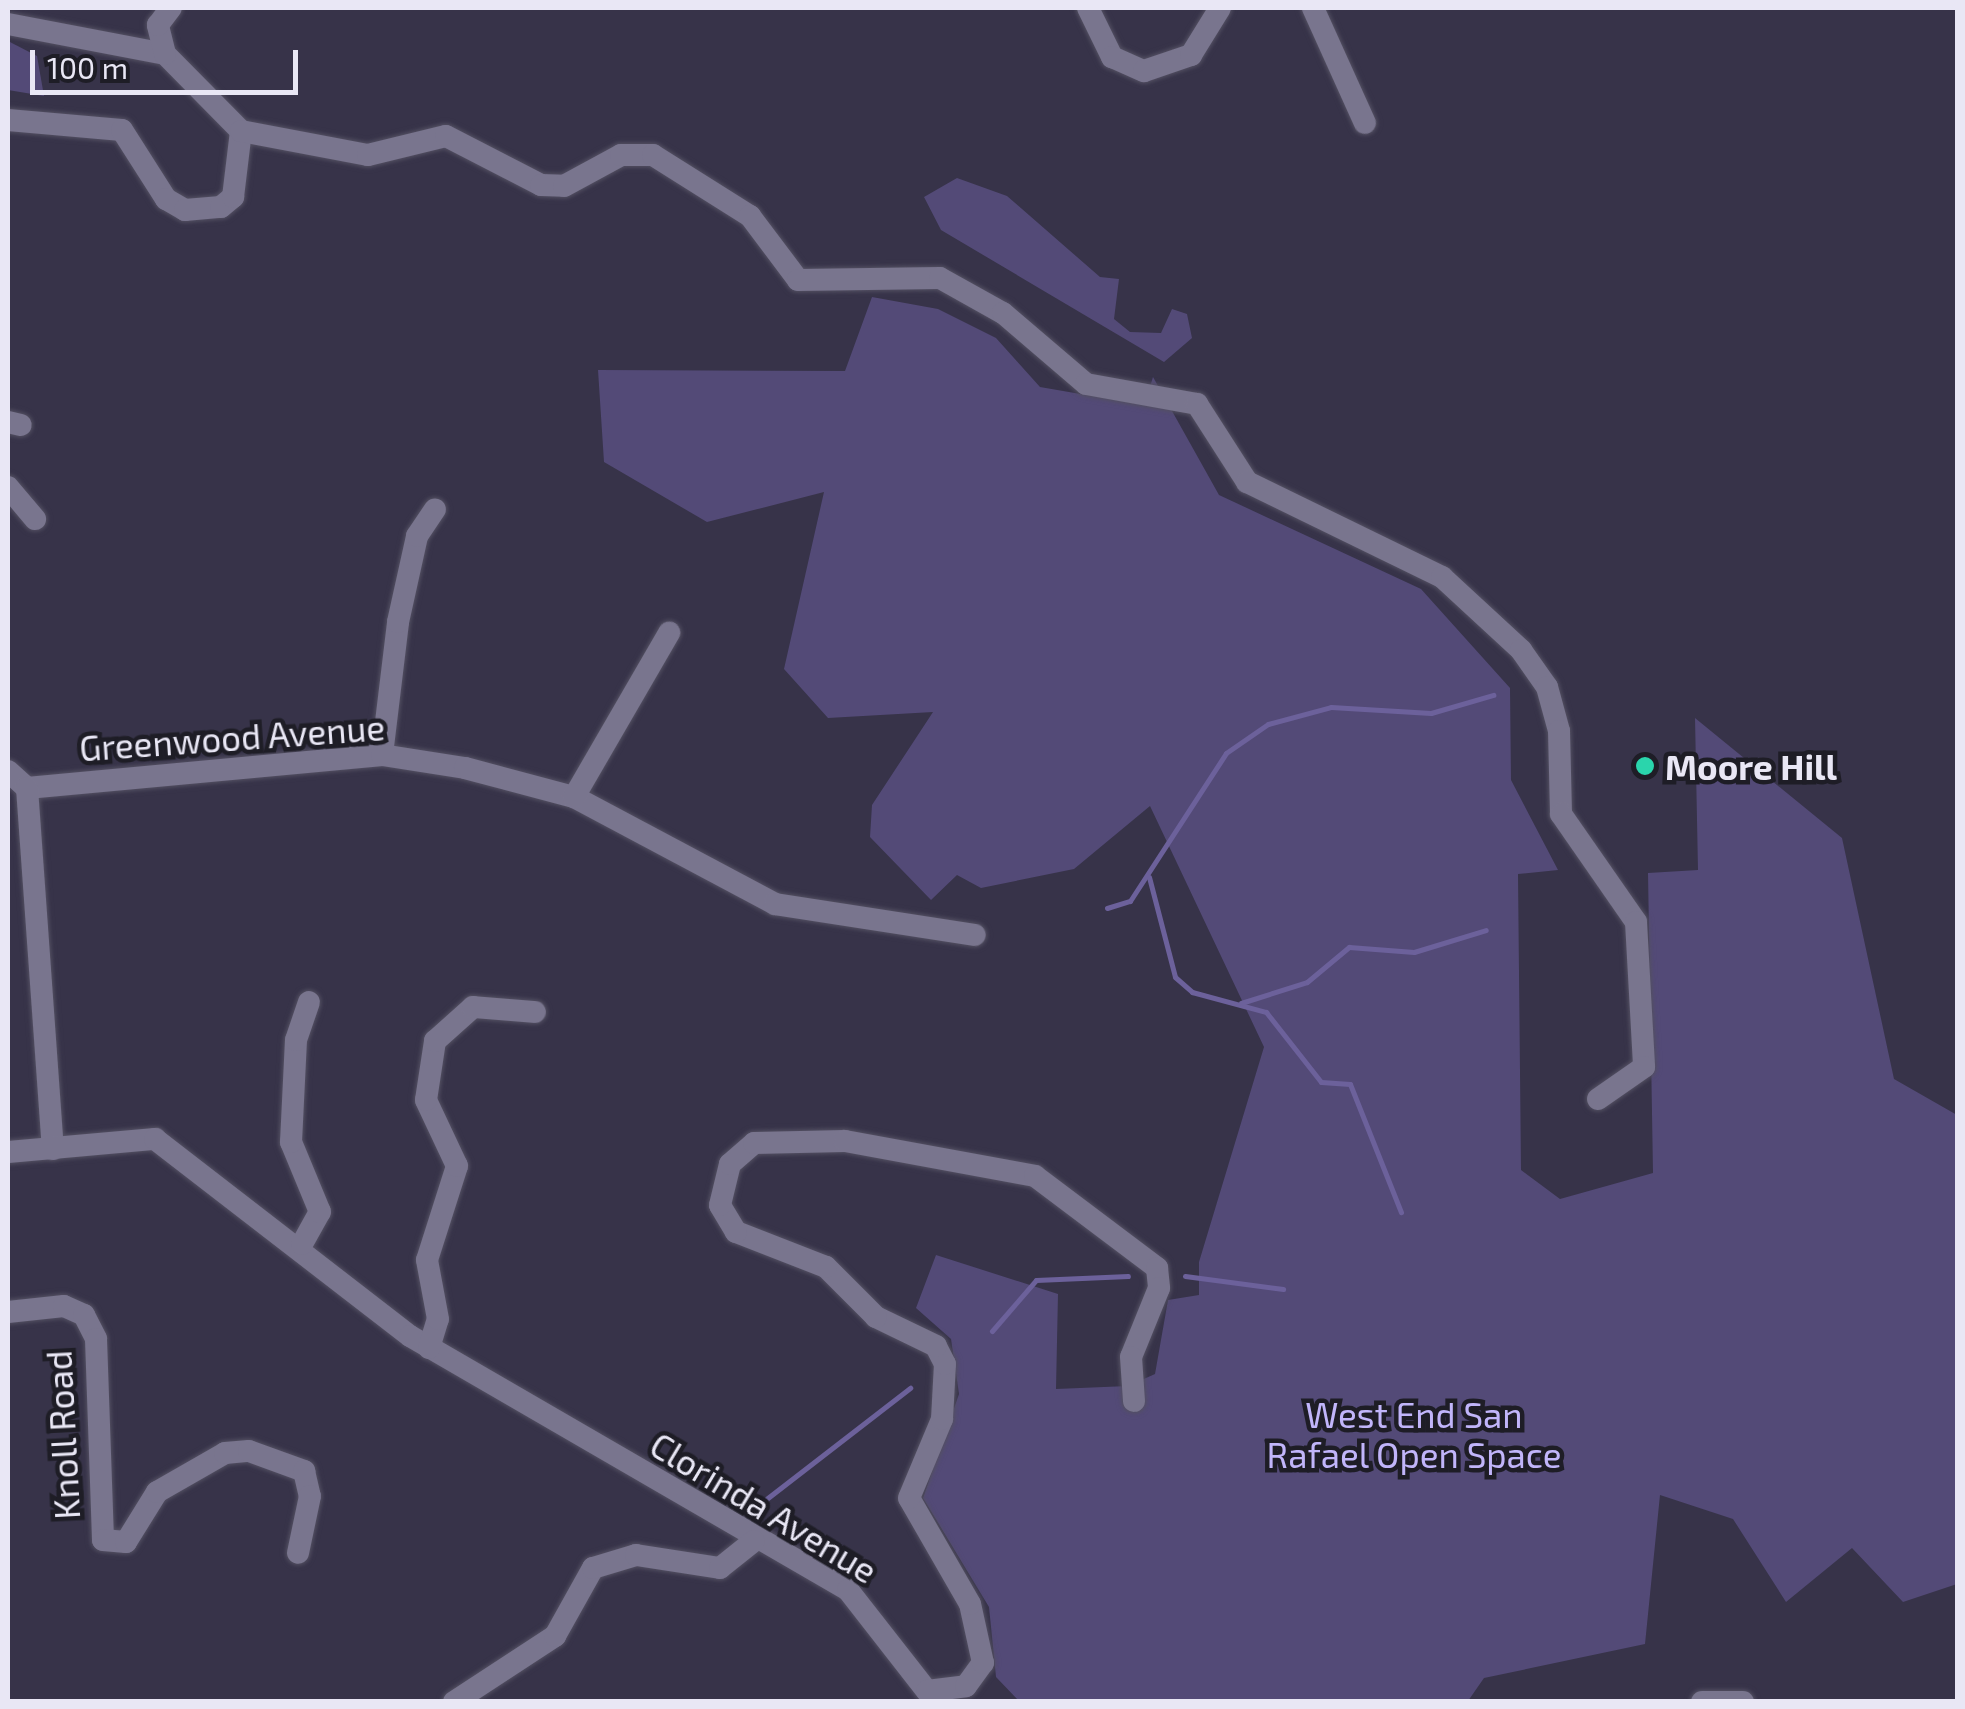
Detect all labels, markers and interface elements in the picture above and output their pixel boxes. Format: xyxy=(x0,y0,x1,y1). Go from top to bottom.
scale bar xyxy=(35,30,302,92)
text: 100 m xyxy=(47,49,128,85)
street label: Greenwood Avenue xyxy=(77,705,387,769)
place label: Moore Hill xyxy=(1665,745,1837,787)
marker: Moore Hill xyxy=(1634,755,1656,777)
street label: Knoll Road xyxy=(37,1349,87,1521)
park label: West End San Rafael Open Space xyxy=(1266,1393,1562,1475)
street label: Clorinda Avenue xyxy=(643,1423,885,1591)

